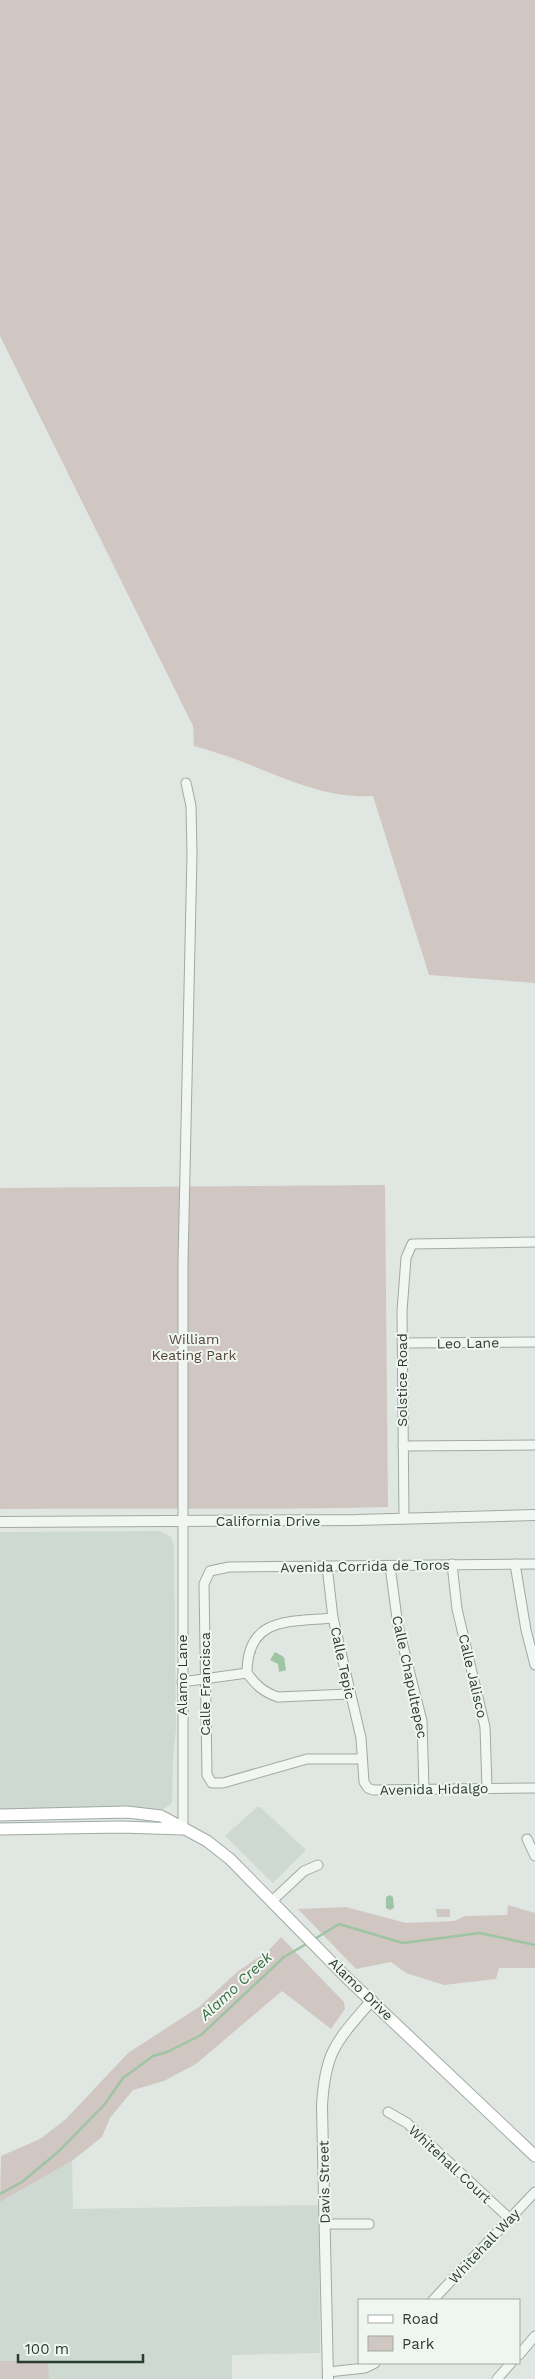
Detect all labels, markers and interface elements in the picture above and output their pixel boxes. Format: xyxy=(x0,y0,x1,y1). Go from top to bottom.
park label: William Keating Park xyxy=(152,1331,237,1363)
street label: Solstice Road xyxy=(394,1333,410,1427)
street label: Leo Lane xyxy=(437,1334,499,1352)
street label: California Drive xyxy=(216,1513,320,1529)
street label: Avenida Corrida de Toros xyxy=(280,1557,450,1575)
street label: Calle Chapultepec xyxy=(389,1614,431,1740)
street label: Calle Tepic xyxy=(327,1625,359,1701)
street label: Calle Francisca xyxy=(197,1632,213,1736)
street label: Calle Jalisco xyxy=(456,1632,490,1720)
street label: Alamo Lane xyxy=(174,1634,190,1716)
street label: Avenida Hidalgo xyxy=(380,1780,488,1798)
water label: Alamo Creek xyxy=(195,1947,276,2025)
street label: Alamo Drive xyxy=(326,1954,396,2024)
street label: Whitehall Court xyxy=(405,2122,495,2206)
street label: Davis Street xyxy=(315,2140,333,2224)
street label: Whitehall Way xyxy=(445,2205,523,2287)
legend xyxy=(358,2299,520,2364)
text: Road xyxy=(402,2310,439,2328)
scale bar xyxy=(18,2332,142,2364)
text: Park xyxy=(402,2335,435,2353)
text: 100 m xyxy=(25,2340,69,2358)

